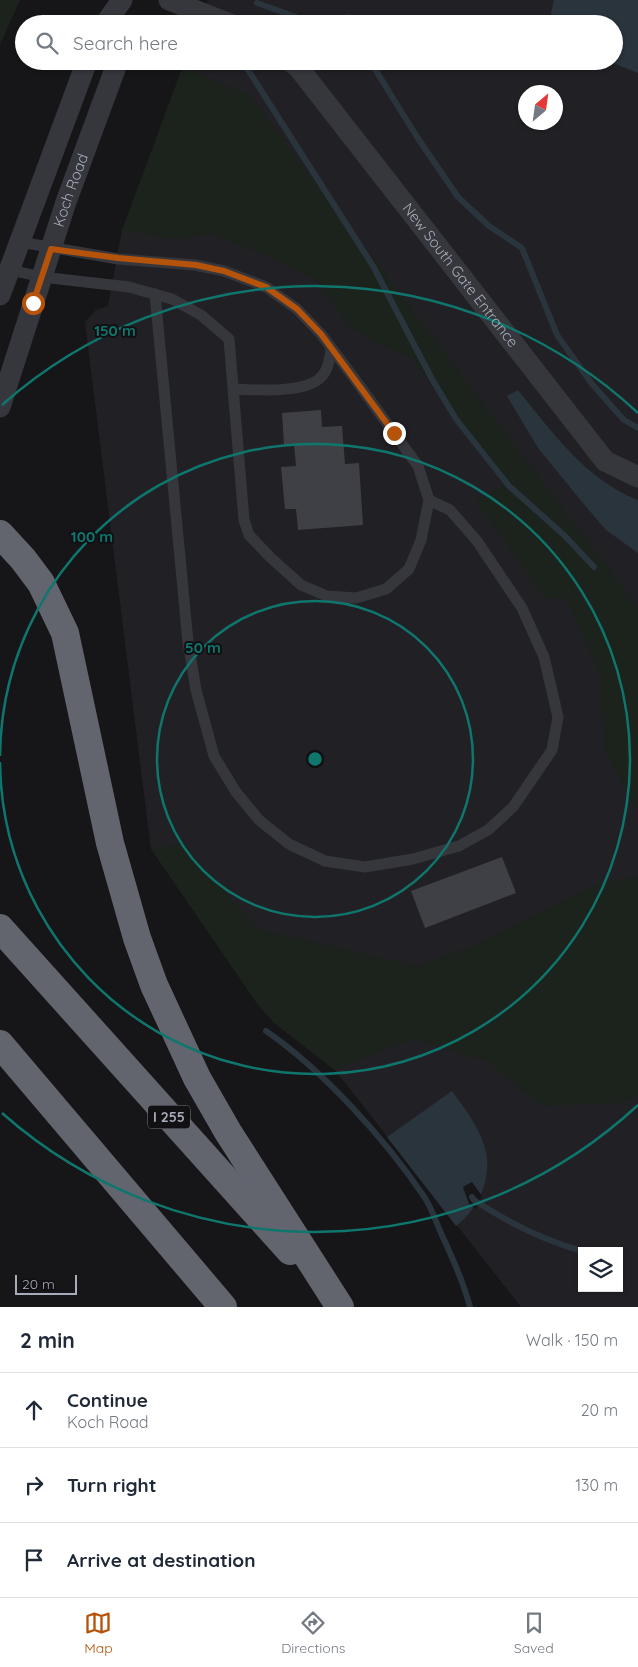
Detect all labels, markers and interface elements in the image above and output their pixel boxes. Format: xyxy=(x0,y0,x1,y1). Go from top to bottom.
search box xyxy=(15,15,623,70)
icon: search xyxy=(33,29,61,57)
text: Search here xyxy=(73,31,178,55)
north arrow xyxy=(518,85,563,130)
street label: Koch Road xyxy=(49,151,92,229)
street label: New South Gate Entrance xyxy=(399,199,523,351)
route start xyxy=(22,292,45,315)
text: 150 m xyxy=(94,321,136,340)
route end xyxy=(383,422,406,445)
text: 100 m xyxy=(71,527,113,546)
text: 50 m xyxy=(185,638,221,657)
centre of rings xyxy=(306,750,324,768)
road number: I 255 xyxy=(148,1106,190,1128)
map controls xyxy=(578,1247,623,1292)
button: layers xyxy=(578,1247,623,1292)
scale bar xyxy=(15,1272,78,1295)
text: 20 m xyxy=(22,1275,55,1293)
text: 2 min xyxy=(20,1327,75,1353)
text: Walk · 150 m xyxy=(526,1330,618,1350)
text: Continue xyxy=(67,1388,148,1412)
icon: ahead xyxy=(20,1396,48,1424)
text: 20 m xyxy=(581,1400,618,1420)
text: Koch Road xyxy=(67,1412,149,1432)
icon: right xyxy=(20,1471,48,1499)
text: Turn right xyxy=(67,1473,156,1497)
text: 130 m xyxy=(575,1475,618,1495)
icon: arrive xyxy=(20,1546,48,1574)
text: Arrive at destination xyxy=(67,1548,256,1572)
tab: Map xyxy=(84,1609,113,1657)
tab: Directions xyxy=(281,1609,345,1657)
tab: Saved xyxy=(514,1609,554,1657)

